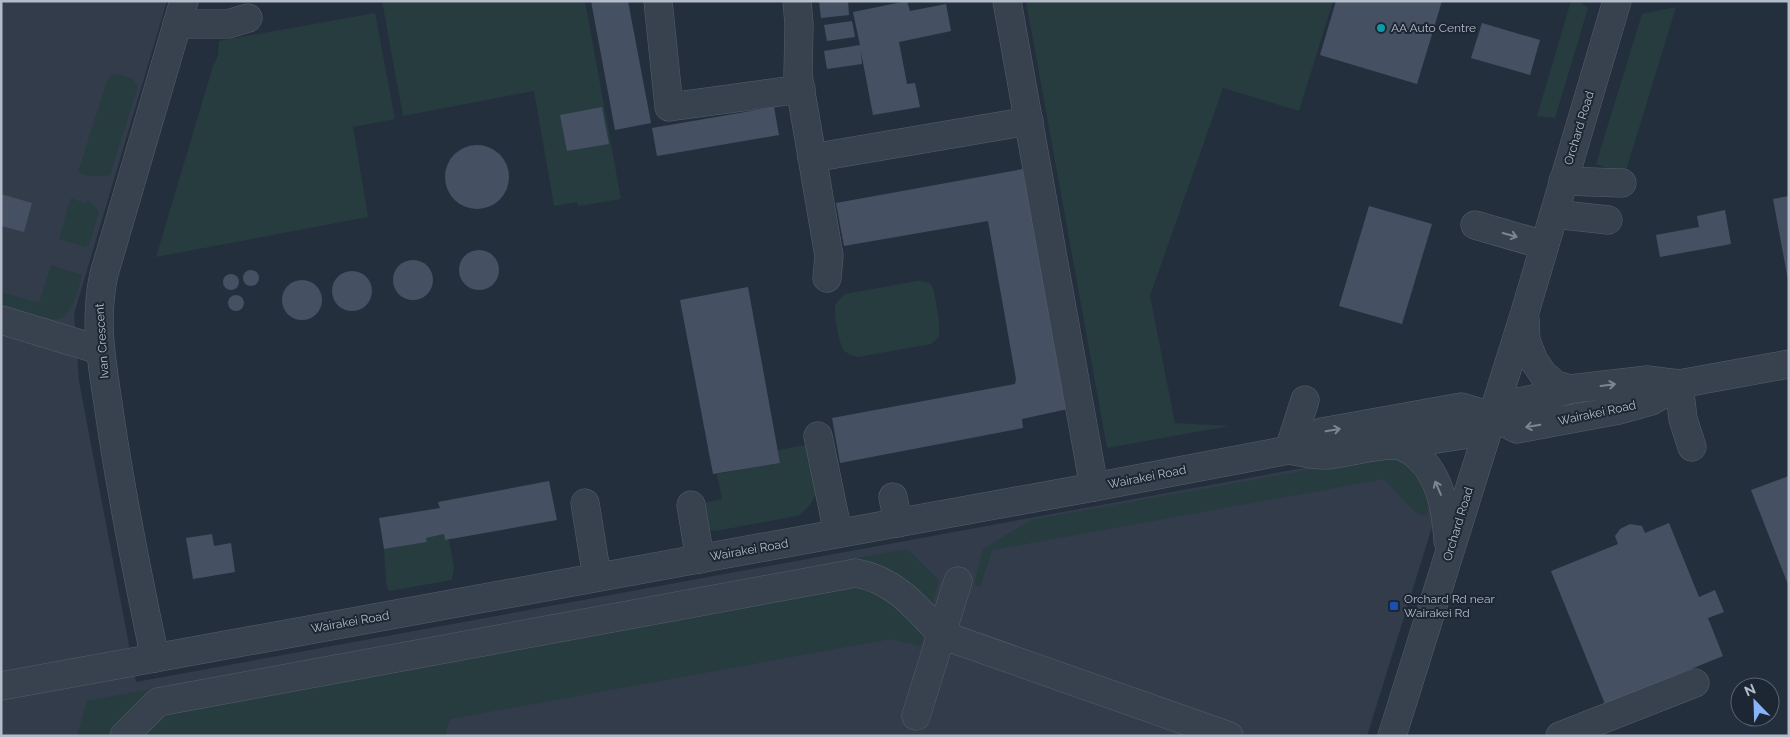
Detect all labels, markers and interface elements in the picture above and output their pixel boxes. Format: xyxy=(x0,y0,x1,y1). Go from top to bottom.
place label: AA Auto Centre xyxy=(1391,21,1476,35)
marker: AA Auto Centre xyxy=(1375,22,1387,34)
street label: Orchard Road xyxy=(1561,89,1597,167)
one-way arrow xyxy=(1501,231,1517,241)
street label: Ivan Crescent xyxy=(92,303,112,379)
one-way arrow xyxy=(1599,380,1615,390)
street label: Wairakei Road xyxy=(1557,398,1637,428)
one-way arrow xyxy=(1525,421,1541,431)
one-way arrow xyxy=(1324,424,1340,434)
street label: Wairakei Road xyxy=(1107,463,1187,491)
one-way arrow xyxy=(1433,480,1442,495)
street label: Orchard Road xyxy=(1440,485,1476,563)
street label: Wairakei Road xyxy=(709,536,789,564)
place label: Orchard Rd near Wairakei Rd xyxy=(1404,592,1495,620)
marker: Orchard Rd near Wairakei Rd xyxy=(1388,600,1400,612)
street label: Wairakei Road xyxy=(310,608,390,636)
north arrow xyxy=(1730,677,1780,727)
text: N xyxy=(1742,681,1758,699)

